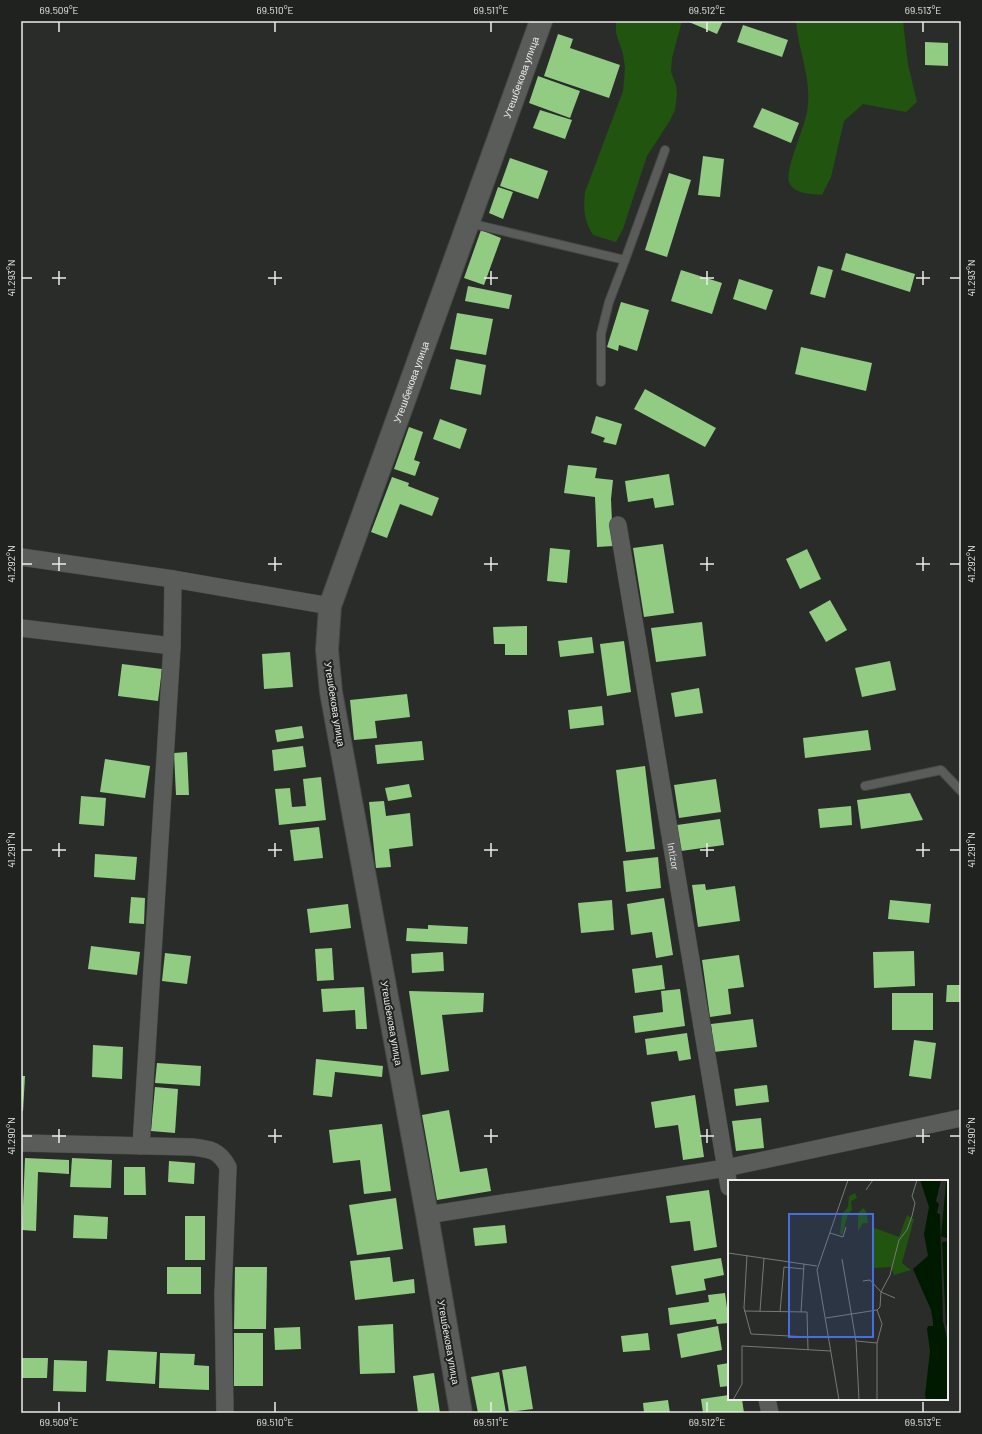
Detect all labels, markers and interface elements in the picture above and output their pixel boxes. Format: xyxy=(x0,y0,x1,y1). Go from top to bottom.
text: 69.509°E xyxy=(40,4,79,16)
text: 69.510°E xyxy=(256,4,294,16)
text: 69.511°E xyxy=(474,4,508,16)
text: 69.512°E xyxy=(689,4,725,16)
text: 69.513°E xyxy=(905,4,941,16)
street label: Утешбекова улица xyxy=(500,34,541,120)
text: 41.293°N xyxy=(5,259,17,297)
text: 41.293°N xyxy=(965,259,977,297)
street label: Утешбекова улица xyxy=(391,339,431,425)
text: 41.292°N xyxy=(5,545,17,583)
text: 41.292°N xyxy=(965,545,977,583)
street label: Утешбекова улица xyxy=(322,661,348,748)
text: 41.291°N xyxy=(5,832,17,868)
text: 41.291°N xyxy=(965,832,977,868)
street label: Intizor xyxy=(665,842,682,871)
street label: Утешбекова улица xyxy=(379,980,405,1067)
text: 41.290°N xyxy=(5,1117,17,1155)
text: 41.290°N xyxy=(965,1117,977,1155)
inset map xyxy=(728,1180,948,1400)
street label: Утешбекова улица xyxy=(436,1299,462,1386)
text: 69.509°E xyxy=(40,1416,79,1428)
text: 69.510°E xyxy=(256,1416,294,1428)
text: 69.511°E xyxy=(474,1416,508,1428)
text: 69.512°E xyxy=(689,1416,725,1428)
text: 69.513°E xyxy=(905,1416,941,1428)

